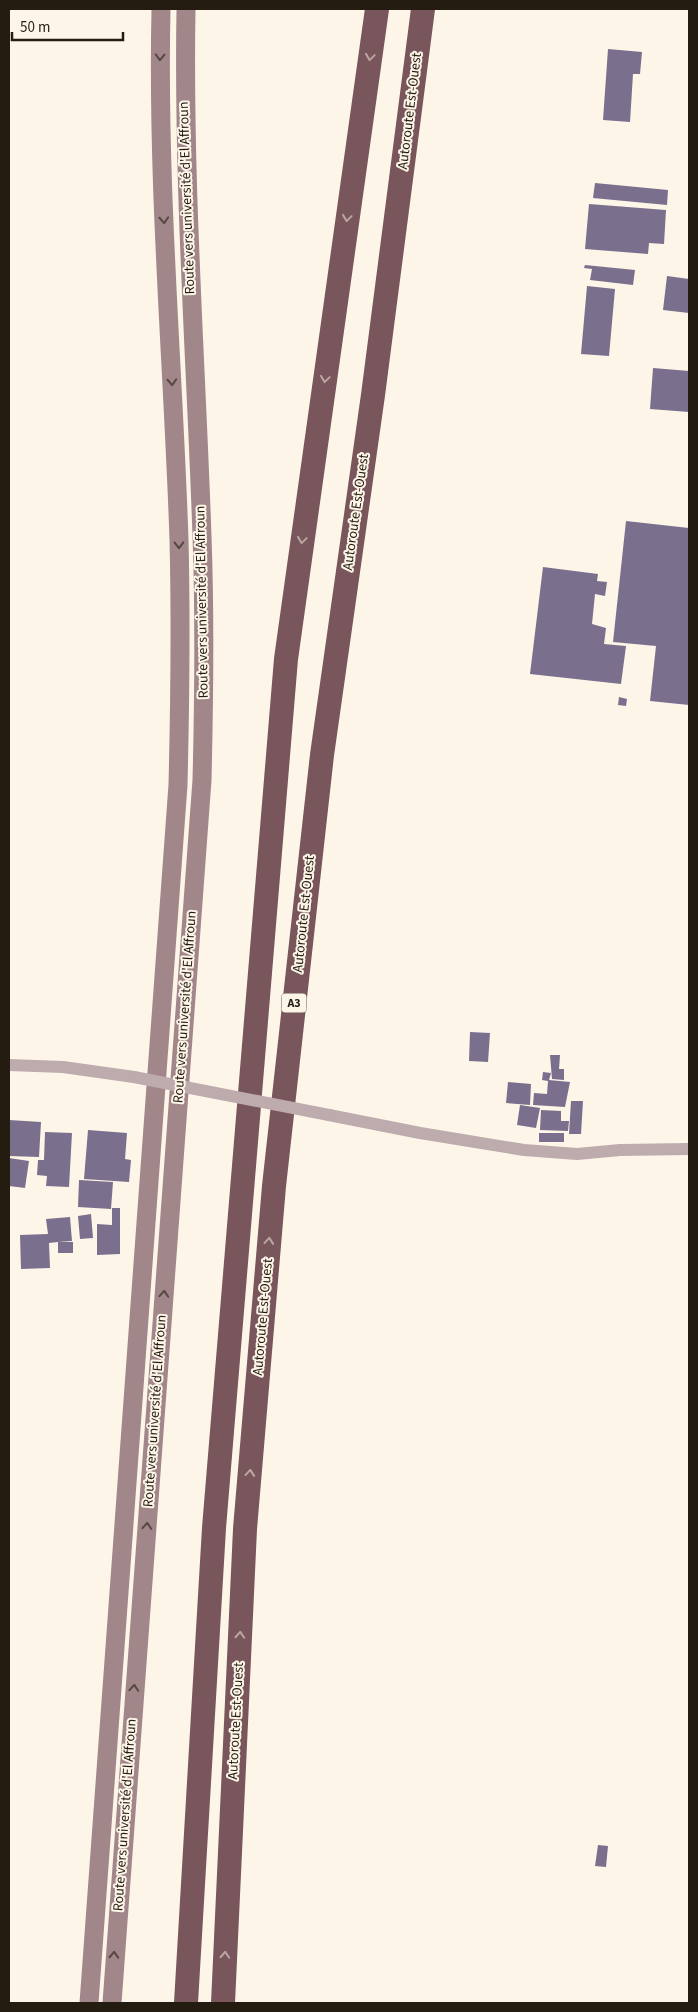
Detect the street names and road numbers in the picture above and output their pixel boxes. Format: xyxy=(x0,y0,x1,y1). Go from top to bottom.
street label: Autoroute Est-Ouest xyxy=(393,51,427,170)
street label: Route vers université d'El Affroun xyxy=(174,101,200,295)
street label: Autoroute Est-Ouest xyxy=(338,452,374,571)
street label: Route vers université d'El Affroun xyxy=(190,505,214,699)
street label: Autoroute Est-Ouest xyxy=(288,854,320,973)
street label: Route vers université d'El Affroun xyxy=(168,910,202,1104)
road number: A3 xyxy=(282,994,306,1012)
street label: Autoroute Est-Ouest xyxy=(248,1257,278,1376)
street label: Route vers université d'El Affroun xyxy=(138,1314,172,1508)
street label: Autoroute Est-Ouest xyxy=(223,1662,249,1780)
street label: Route vers université d'El Affroun xyxy=(108,1718,142,1912)

